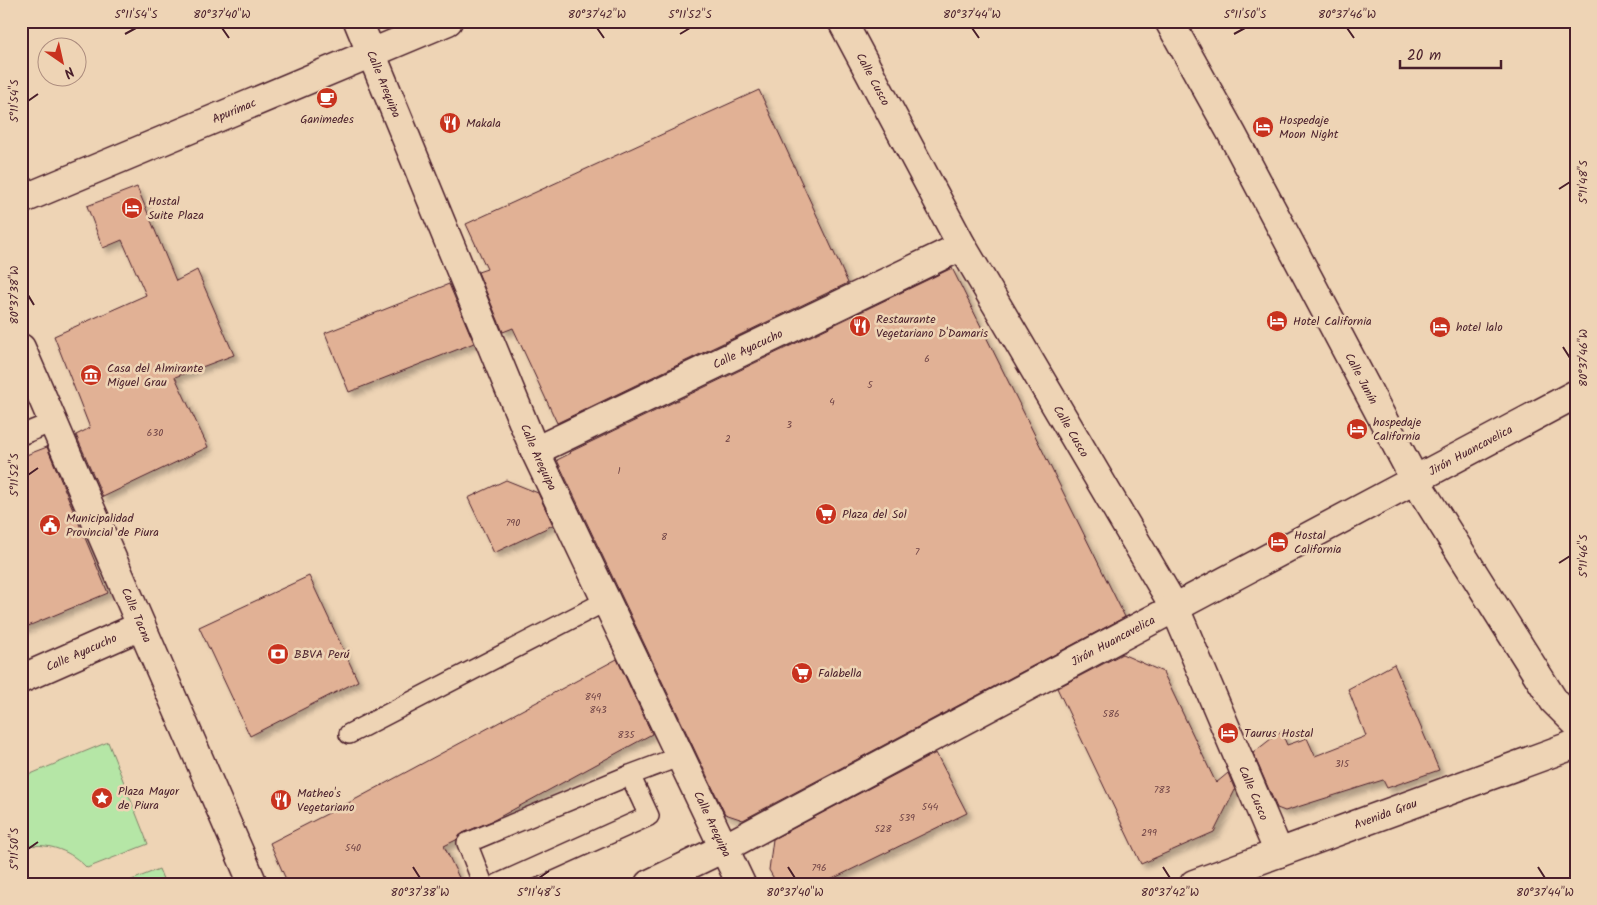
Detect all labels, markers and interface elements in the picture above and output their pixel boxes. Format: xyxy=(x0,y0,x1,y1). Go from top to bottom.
text: 5°11'54"S xyxy=(114,5,158,24)
text: 80°37'40"W xyxy=(193,5,251,24)
text: 80°37'42"W xyxy=(568,5,626,24)
text: 5°11'52"S xyxy=(668,5,712,24)
text: 80°37'44"W xyxy=(943,5,1001,24)
text: 5°11'50"S xyxy=(1224,5,1267,24)
text: 80°37'46"W xyxy=(1318,5,1376,24)
north arrow xyxy=(38,38,88,88)
scale bar xyxy=(1400,38,1501,70)
text: 20 m xyxy=(1407,44,1441,68)
street label: Calle Arequipa xyxy=(361,47,406,121)
street label: Calle Cusco xyxy=(851,49,895,109)
text: N xyxy=(59,60,79,84)
text: 5°11'54"S xyxy=(5,79,24,123)
cafe icon: Ganimedes xyxy=(315,86,339,110)
street label: Apurímac xyxy=(209,93,259,129)
place label: Ganimedes xyxy=(300,110,354,129)
restaurant icon: Makala xyxy=(438,111,462,135)
place label: Hospedaje Moon Night xyxy=(1279,111,1339,144)
place label: Makala xyxy=(466,114,501,133)
hotel icon: Hospedaje Moon Night xyxy=(1251,115,1275,139)
text: 5°11'48"S xyxy=(1574,159,1593,204)
place label: Hostal Suite Plaza xyxy=(148,192,204,225)
hotel icon: Hostal Suite Plaza xyxy=(120,196,144,220)
text: 80°37'38"W xyxy=(5,266,24,324)
hotel icon: Hotel California xyxy=(1265,309,1289,333)
place label: Restaurante Vegetariano D'Damaris xyxy=(876,310,988,343)
place label: Hotel California xyxy=(1293,312,1372,331)
restaurant icon: Restaurante Vegetariano D'Damaris xyxy=(848,314,872,338)
hotel icon: hotel lalo xyxy=(1428,315,1452,339)
place label: hotel lalo xyxy=(1456,318,1503,337)
street label: Calle Ayacucho xyxy=(710,324,786,374)
text: 80°37'46"W xyxy=(1574,329,1593,387)
street label: Calle Junín xyxy=(1339,350,1382,408)
house number: 6 xyxy=(924,351,930,367)
place label: Casa del Almirante Miguel Grau xyxy=(107,359,204,392)
museum icon: Casa del Almirante Miguel Grau xyxy=(79,363,103,387)
house number: 5 xyxy=(867,377,873,393)
house number: 4 xyxy=(829,394,835,410)
street label: Calle Cusco xyxy=(1048,402,1093,461)
place label: hospedaje California xyxy=(1373,413,1422,446)
house number: 3 xyxy=(786,417,792,433)
hotel icon: hospedaje California xyxy=(1345,417,1369,441)
street label: Jirón Huancavelica xyxy=(1425,420,1517,481)
street label: Calle Arequipa xyxy=(515,421,562,494)
house number: 630 xyxy=(147,425,163,441)
house number: 2 xyxy=(725,431,731,447)
text: 5°11'52"S xyxy=(5,453,24,497)
house number: 1 xyxy=(617,463,621,479)
supermarket icon: Plaza del Sol xyxy=(814,502,838,526)
place label: Plaza del Sol xyxy=(842,505,907,524)
place label: Municipalidad Provincial de Piura xyxy=(66,509,159,542)
public building icon: Municipalidad Provincial de Piura xyxy=(38,513,62,537)
house number: 790 xyxy=(506,515,520,531)
place label: Hostal California xyxy=(1294,526,1342,559)
house number: 8 xyxy=(661,529,668,545)
hotel icon: Hostal California xyxy=(1266,530,1290,554)
text: 5°11'46"S xyxy=(1574,534,1593,578)
house number: 7 xyxy=(915,544,920,560)
street label: Calle Tacna xyxy=(116,585,157,646)
street label: Jirón Huancavelica xyxy=(1068,611,1159,671)
street label: Calle Ayacucho xyxy=(43,629,120,677)
bank icon: BBVA Perú xyxy=(266,642,290,666)
place label: BBVA Perú xyxy=(294,645,350,664)
supermarket icon: Falabella xyxy=(790,661,814,685)
place label: Falabella xyxy=(818,664,862,683)
house number: 849 xyxy=(585,689,601,705)
house number: 843 xyxy=(589,702,607,718)
house number: 586 xyxy=(1103,706,1119,722)
hotel icon: Taurus Hostal xyxy=(1216,721,1240,745)
place label: Taurus Hostal xyxy=(1244,724,1313,743)
house number: 835 xyxy=(617,727,635,743)
house number: 315 xyxy=(1335,756,1350,772)
street label: Calle Cusco xyxy=(1233,763,1273,824)
place label: Plaza Mayor de Piura xyxy=(118,782,180,815)
house number: 783 xyxy=(1154,782,1170,798)
place label: Matheo's Vegetariano xyxy=(297,784,354,817)
place icon: Plaza Mayor de Piura xyxy=(90,786,114,810)
restaurant icon: Matheo's Vegetariano xyxy=(269,788,293,812)
street label: Calle Arequipa xyxy=(688,788,736,861)
street label: Avenida Grau xyxy=(1351,794,1420,835)
house number: 544 xyxy=(922,799,939,815)
house number: 539 xyxy=(899,810,915,826)
house number: 528 xyxy=(874,821,893,837)
house number: 299 xyxy=(1141,825,1157,841)
text: 5°11'50"S xyxy=(5,827,24,870)
house number: 540 xyxy=(345,840,361,856)
house number: 796 xyxy=(811,860,827,876)
text: 80°37'38"W xyxy=(391,883,449,902)
text: 5°11'48"S xyxy=(517,883,562,902)
text: 80°37'40"W xyxy=(766,883,824,902)
text: 80°37'42"W xyxy=(1141,883,1199,902)
text: 80°37'44"W xyxy=(1516,883,1574,902)

